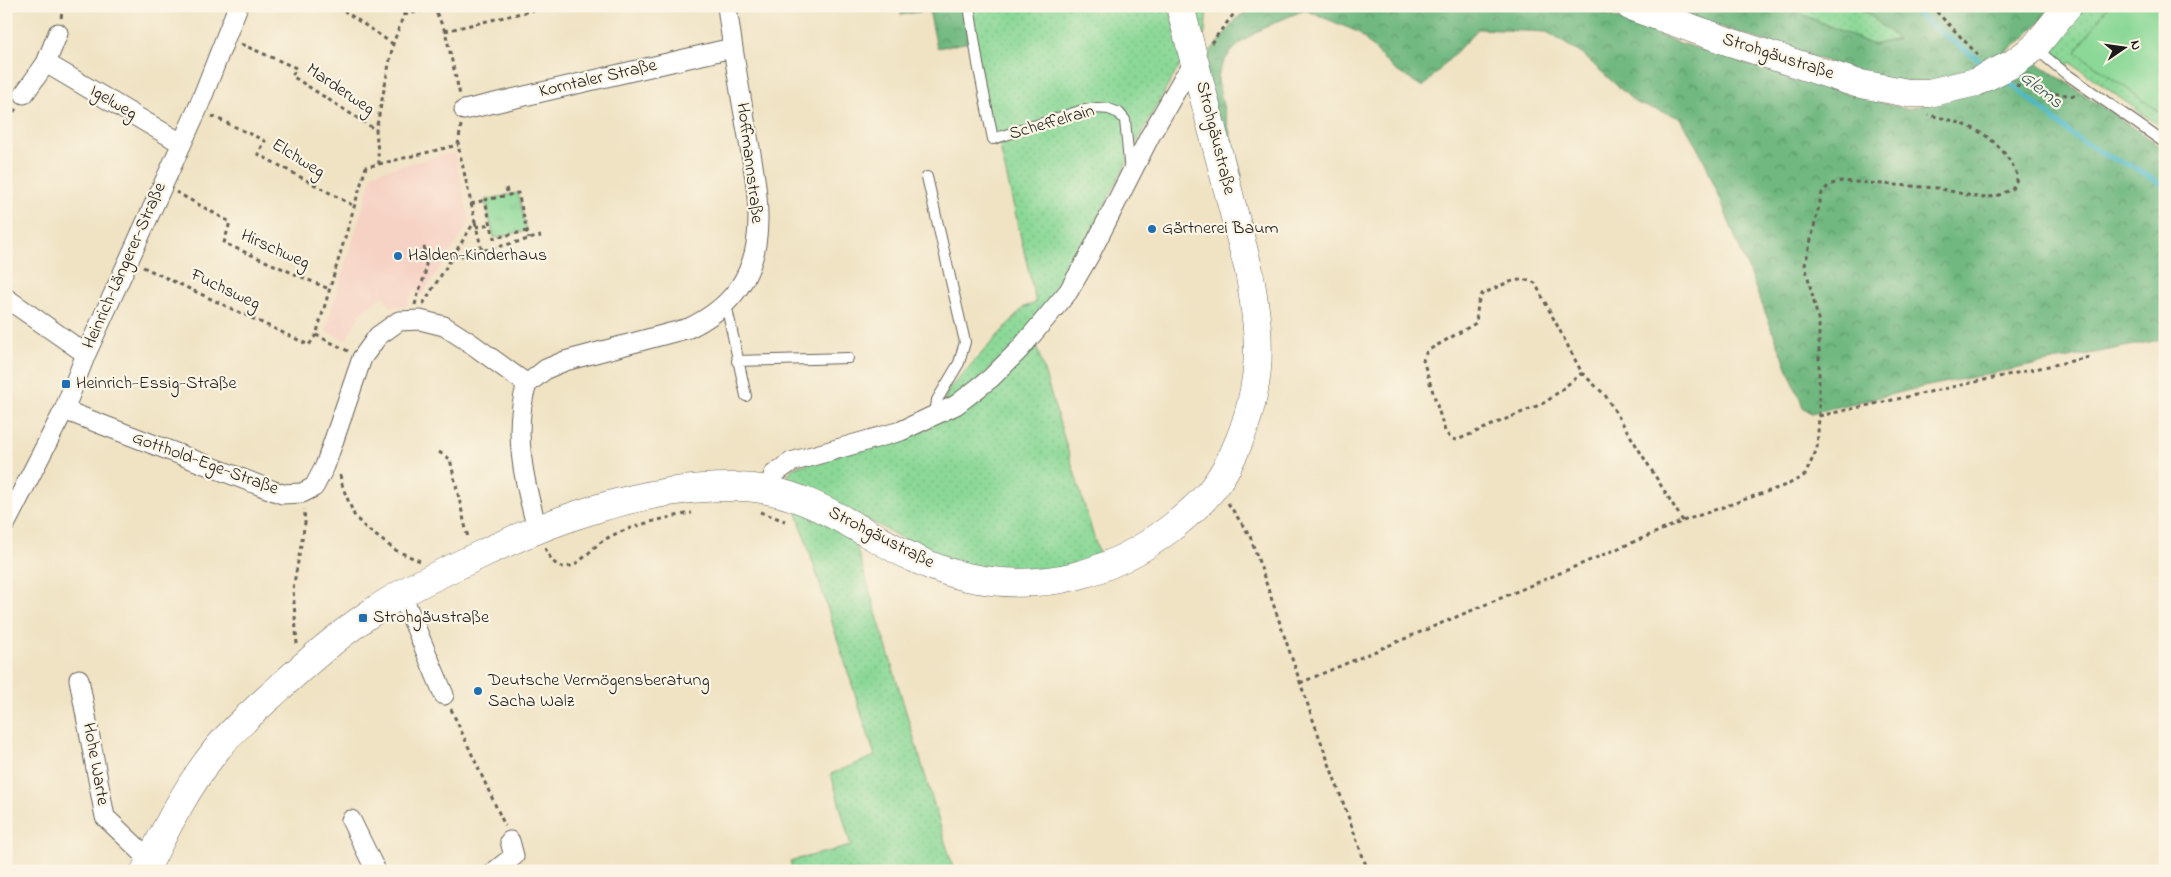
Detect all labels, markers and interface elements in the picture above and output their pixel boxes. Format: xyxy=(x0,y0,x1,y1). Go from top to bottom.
north arrow xyxy=(2098,22,2148,72)
street label: Strohgäustraße xyxy=(1719,27,1838,89)
text: N xyxy=(2124,38,2146,52)
street label: Korntaler Straße xyxy=(537,53,660,105)
street label: Marderweg xyxy=(300,57,380,123)
water label: Glems xyxy=(2014,64,2068,116)
street label: Igelweg xyxy=(84,79,142,128)
street label: Strohgäustraße xyxy=(1187,79,1242,199)
street label: Scheffelrain xyxy=(1006,98,1098,148)
street label: Hoffmannstraße xyxy=(729,101,769,226)
street label: Elchweg xyxy=(266,132,330,186)
street label: Heinrich-Längerer-Straße xyxy=(77,178,175,354)
place label: Gärtnerei Baum xyxy=(1162,216,1278,242)
street label: Hirschweg xyxy=(236,223,314,278)
marker: Gärtnerei Baum xyxy=(1146,223,1158,235)
place label: Halden-Kinderhaus xyxy=(408,243,547,269)
marker: Halden-Kinderhaus xyxy=(392,250,404,262)
street label: Fuchsweg xyxy=(184,262,264,318)
place label: Heinrich-Essig-Straße xyxy=(76,371,237,398)
marker: Heinrich-Essig-Straße xyxy=(60,378,72,390)
street label: Gotthold-Ege-Straße xyxy=(128,425,283,504)
street label: Strohgäustraße xyxy=(823,500,939,577)
place label: Strohgäustraße xyxy=(373,605,490,632)
marker: Strohgäustraße xyxy=(357,612,369,624)
place label: Deutsche Vermögensberatung Sacha Walz xyxy=(487,668,710,715)
marker: Deutsche Vermögensberatung Sacha Walz xyxy=(472,685,484,697)
street label: Hohe Warte xyxy=(75,720,115,808)

